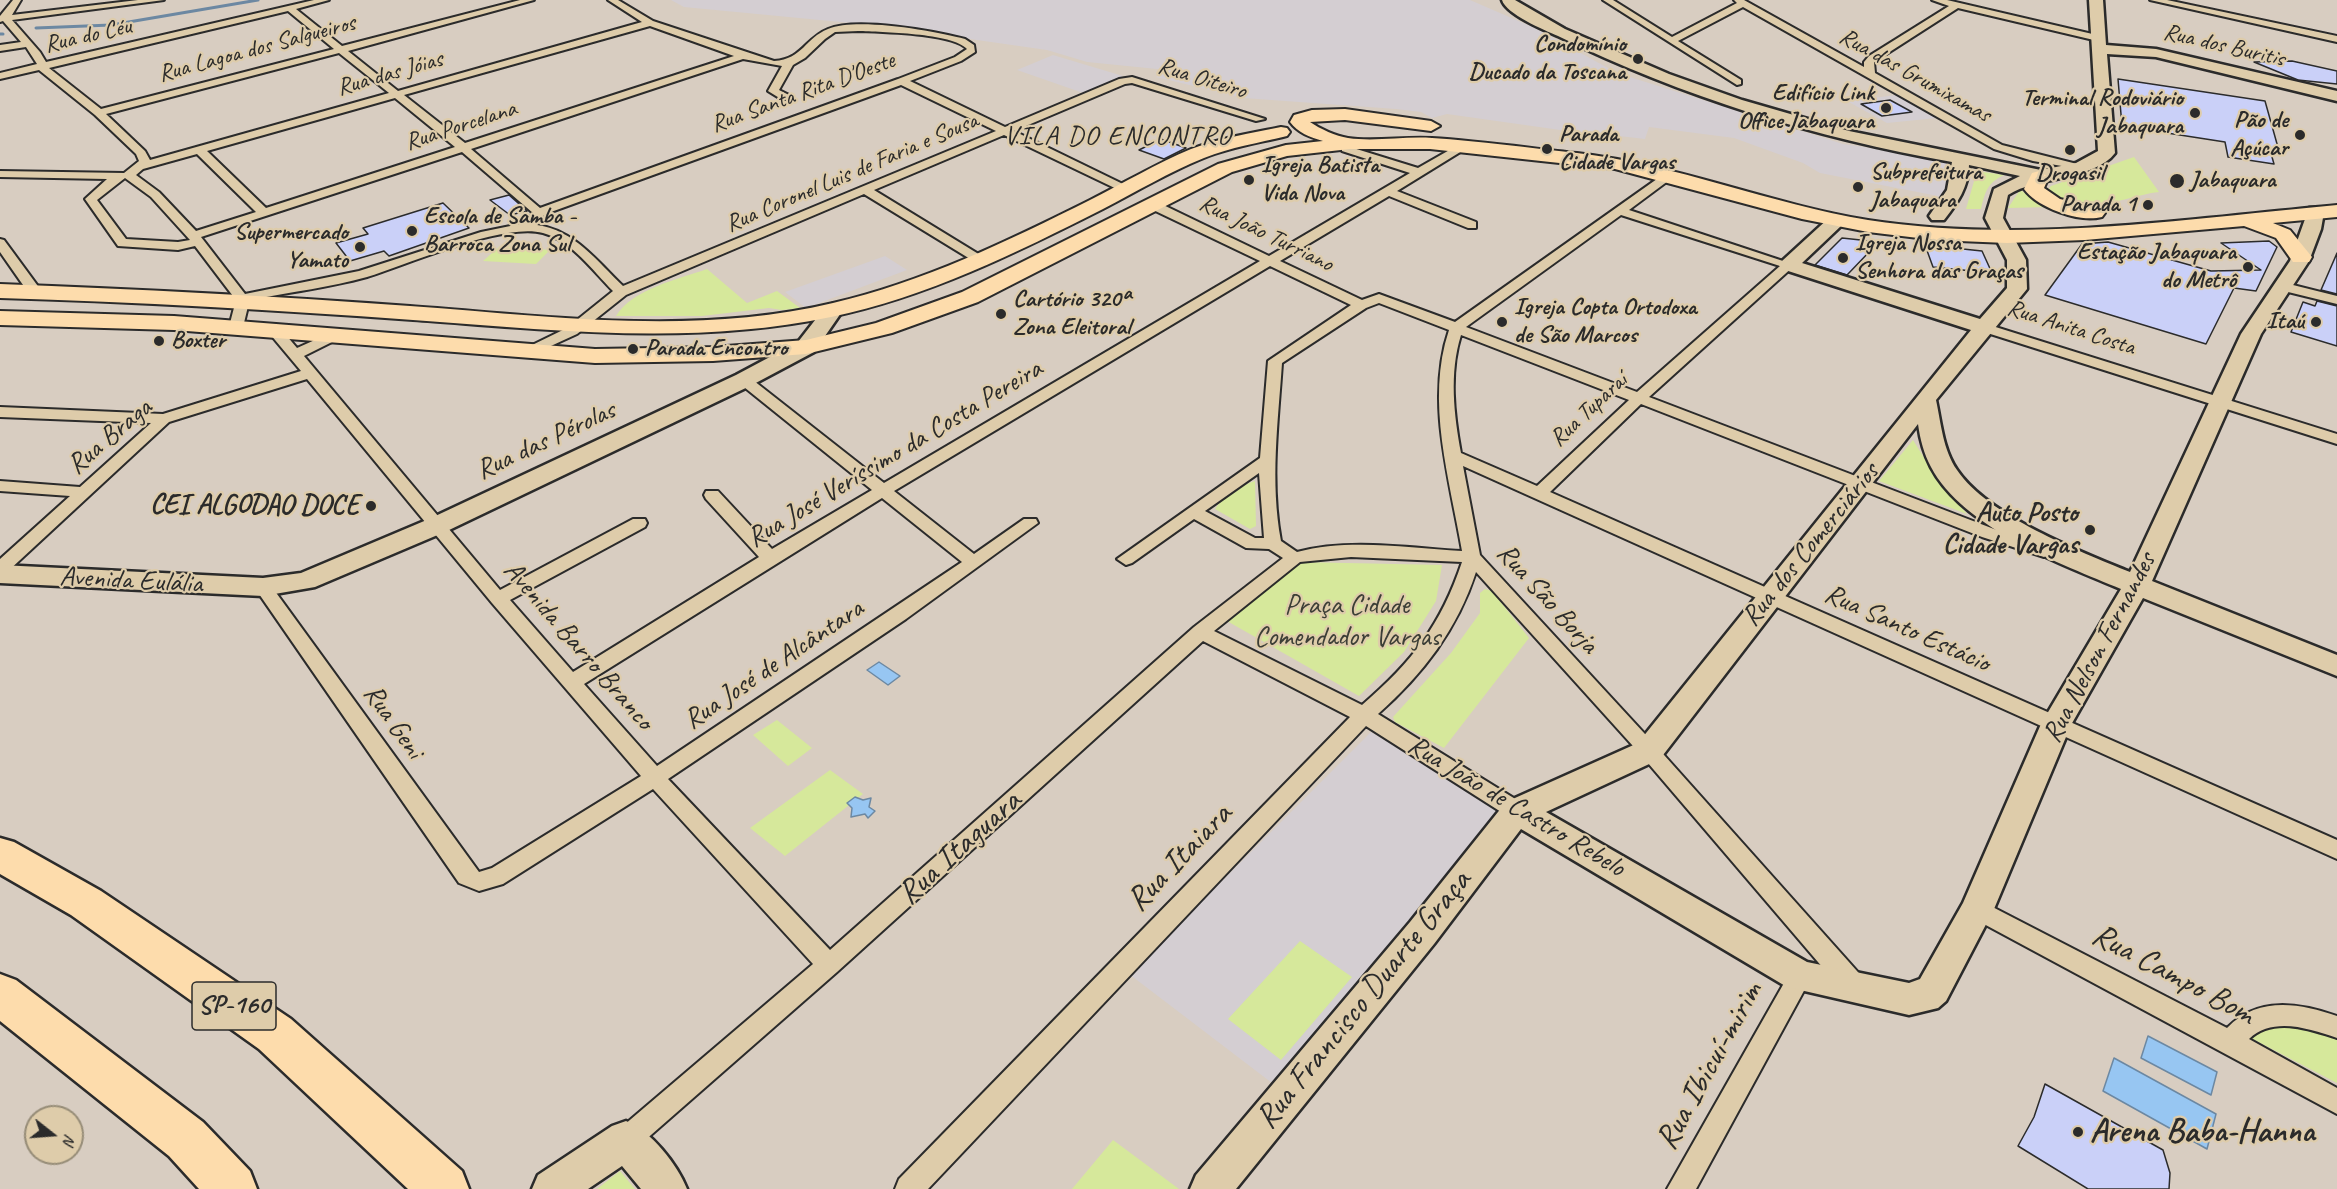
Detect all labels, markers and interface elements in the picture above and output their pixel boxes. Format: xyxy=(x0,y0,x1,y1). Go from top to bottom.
street label: Rua Lagoa dos Salgueiros xyxy=(155,9,359,89)
street label: Rua do Céu xyxy=(42,12,134,60)
street label: Rua dos Buritis xyxy=(2161,18,2287,74)
street label: Rua das Grumixamas xyxy=(1834,22,1996,130)
place label: Condomínio Ducado da Toscana xyxy=(1469,31,1626,87)
street label: Rua das Jóias xyxy=(334,45,446,103)
street label: Rua Santa Rita D'Oeste xyxy=(707,46,899,140)
street label: Rua Oiteiro xyxy=(1154,52,1250,106)
marker: Condomínio Ducado da Toscana xyxy=(1631,52,1645,66)
place label: Edifício Link Office Jabaquara xyxy=(1738,80,1874,136)
place label: Terminal Rodoviário Jabaquara xyxy=(2022,85,2183,141)
street label: Rua Porcelana xyxy=(402,94,520,158)
marker: Edifício Link Office Jabaquara xyxy=(1879,101,1893,115)
marker: Terminal Rodoviário Jabaquara xyxy=(2188,106,2202,120)
street label: Rua Coronel Luis de Faria e Sousa xyxy=(721,107,983,239)
place label: Pão de Açúcar xyxy=(2230,107,2288,163)
district label: VILA DO ENCONTRO xyxy=(1005,121,1231,153)
place label: Parada Cidade Vargas xyxy=(1559,121,1675,177)
marker: Pão de Açúcar xyxy=(2293,128,2307,142)
marker: Parada Cidade Vargas xyxy=(1540,142,1554,156)
marker: Drogasil xyxy=(2063,143,2077,157)
place label: Igreja Batista Vida Nova xyxy=(1261,152,1379,208)
place label: Subprefeitura Jabaquara xyxy=(1870,159,1982,215)
place label: Drogasil xyxy=(2036,160,2104,188)
place label: Jabaquara xyxy=(2190,167,2276,195)
marker: Jabaquara xyxy=(2168,172,2186,190)
marker: Igreja Batista Vida Nova xyxy=(1242,173,1256,187)
marker: Subprefeitura Jabaquara xyxy=(1851,180,1865,194)
street label: Rua João Turriano xyxy=(1194,189,1338,279)
place label: Parada 1 xyxy=(2060,191,2136,219)
marker: Parada 1 xyxy=(2141,198,2155,212)
place label: Escola de Samba - Barroca Zona Sul xyxy=(424,203,576,259)
place label: Supermercado Yamato xyxy=(234,219,348,275)
marker: Escola de Samba - Barroca Zona Sul xyxy=(405,224,419,238)
place label: Igreja Nossa Senhora das Graças xyxy=(1855,230,2023,286)
place label: Estação Jabaquara do Metrô xyxy=(2077,239,2236,295)
marker: Supermercado Yamato xyxy=(353,240,367,254)
marker: Igreja Nossa Senhora das Graças xyxy=(1836,251,1850,265)
marker: Estação Jabaquara do Metrô xyxy=(2241,260,2255,274)
place label: Cartório 320ª Zona Eleitoral xyxy=(1013,286,1130,342)
place label: Igreja Copta Ortodoxa de São Marcos xyxy=(1514,294,1697,350)
street label: Rua Anita Costa xyxy=(2004,294,2138,362)
marker: Cartório 320ª Zona Eleitoral xyxy=(994,307,1008,321)
place label: Itaú xyxy=(2266,308,2304,336)
marker: Igreja Copta Ortodoxa de São Marcos xyxy=(1495,315,1509,329)
marker: Itaú xyxy=(2309,315,2323,329)
place label: Boxter xyxy=(171,327,225,355)
marker: Boxter xyxy=(152,334,166,348)
place label: Parada Encontro xyxy=(645,335,787,363)
marker: Parada Encontro xyxy=(626,342,640,356)
street label: Rua José Veríssimo da Costa Pereira xyxy=(741,352,1049,556)
street label: Rua Tuparaí xyxy=(1544,367,1634,453)
street label: Rua Braga xyxy=(61,392,159,482)
street label: Rua das Pérolas xyxy=(471,394,621,488)
street label: Rua dos Comerciários xyxy=(1735,457,1887,633)
place label: CEI ALGODAO DOCE xyxy=(150,489,359,523)
place label: Auto Posto Cidade Vargas xyxy=(1943,497,2078,563)
marker: CEI ALGODAO DOCE xyxy=(364,499,378,513)
marker: Auto Posto Cidade Vargas xyxy=(2083,523,2097,537)
street label: Rua São Borja xyxy=(1489,537,1605,661)
street label: Rua Nelson Fernandes xyxy=(2036,547,2164,749)
street label: Avenida Barro Branco xyxy=(496,555,660,737)
street label: Avenida Eulália xyxy=(59,560,203,602)
street label: Rua Santo Estácio xyxy=(1819,578,1995,680)
park label: Praça Cidade Comendador Vargas xyxy=(1254,589,1440,655)
street label: Rua José de Alcântara xyxy=(678,593,870,737)
street label: Rua Geni xyxy=(355,678,431,766)
street label: Rua João de Castro Rebelo xyxy=(1401,729,1631,885)
street label: Rua Itaguara xyxy=(890,782,1030,914)
street label: Rua Itaiara xyxy=(1119,796,1241,920)
street label: Rua Francisco Duarte Graça xyxy=(1248,863,1480,1137)
street label: Rua Campo Bom xyxy=(2085,916,2261,1034)
street label: Rua Ibicuí-mirim xyxy=(1648,975,1772,1157)
road number: SP-160 xyxy=(192,982,276,1030)
north arrow xyxy=(24,1105,84,1165)
place label: Arena Baba-Hanna xyxy=(2090,1112,2314,1152)
marker: Arena Baba-Hanna xyxy=(2071,1125,2085,1139)
text: N xyxy=(58,1132,80,1147)

